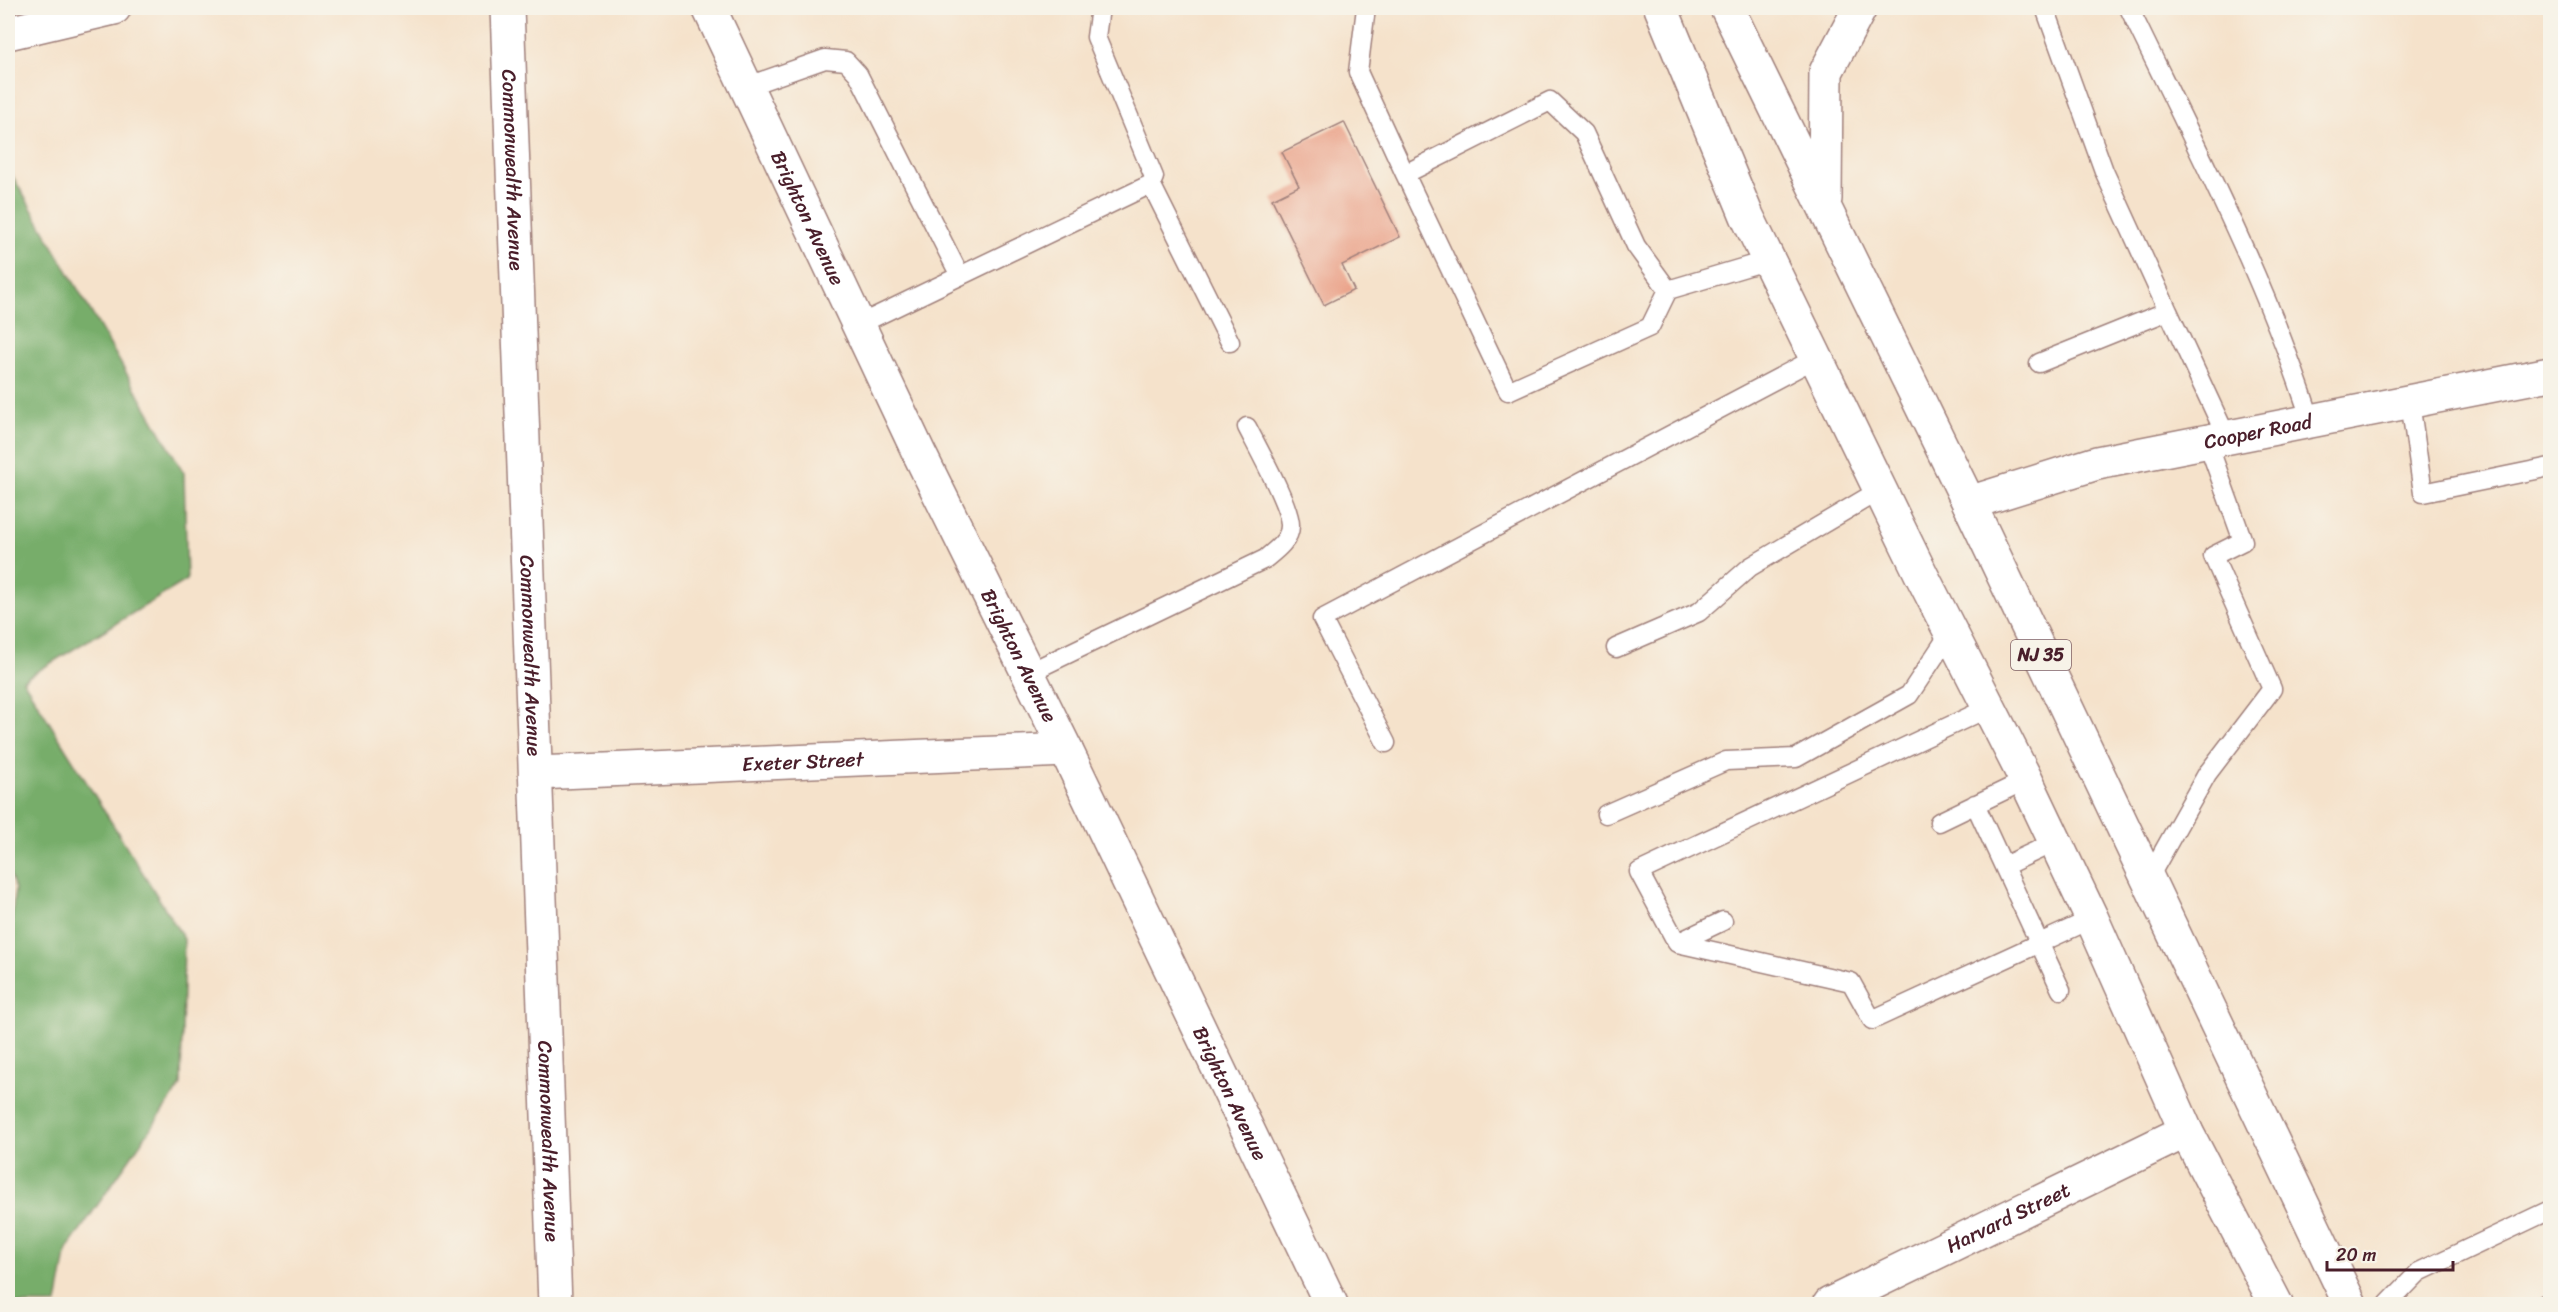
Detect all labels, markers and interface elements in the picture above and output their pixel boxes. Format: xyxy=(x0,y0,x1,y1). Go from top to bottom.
street label: Commonwealth Avenue xyxy=(492,69,534,272)
street label: Brighton Avenue xyxy=(761,144,855,291)
street label: Cooper Road xyxy=(2201,403,2316,459)
street label: Commonwealth Avenue xyxy=(510,554,552,757)
street label: Brighton Avenue xyxy=(971,582,1067,729)
road number: NJ 35 xyxy=(2011,640,2071,670)
street label: Exeter Street xyxy=(741,741,865,782)
street label: Brighton Avenue xyxy=(1183,1020,1277,1167)
street label: Commonwealth Avenue xyxy=(528,1040,570,1243)
street label: Harvard Street xyxy=(1940,1172,2076,1263)
scale bar xyxy=(2327,1234,2453,1272)
text: 20 m xyxy=(2336,1239,2376,1271)

